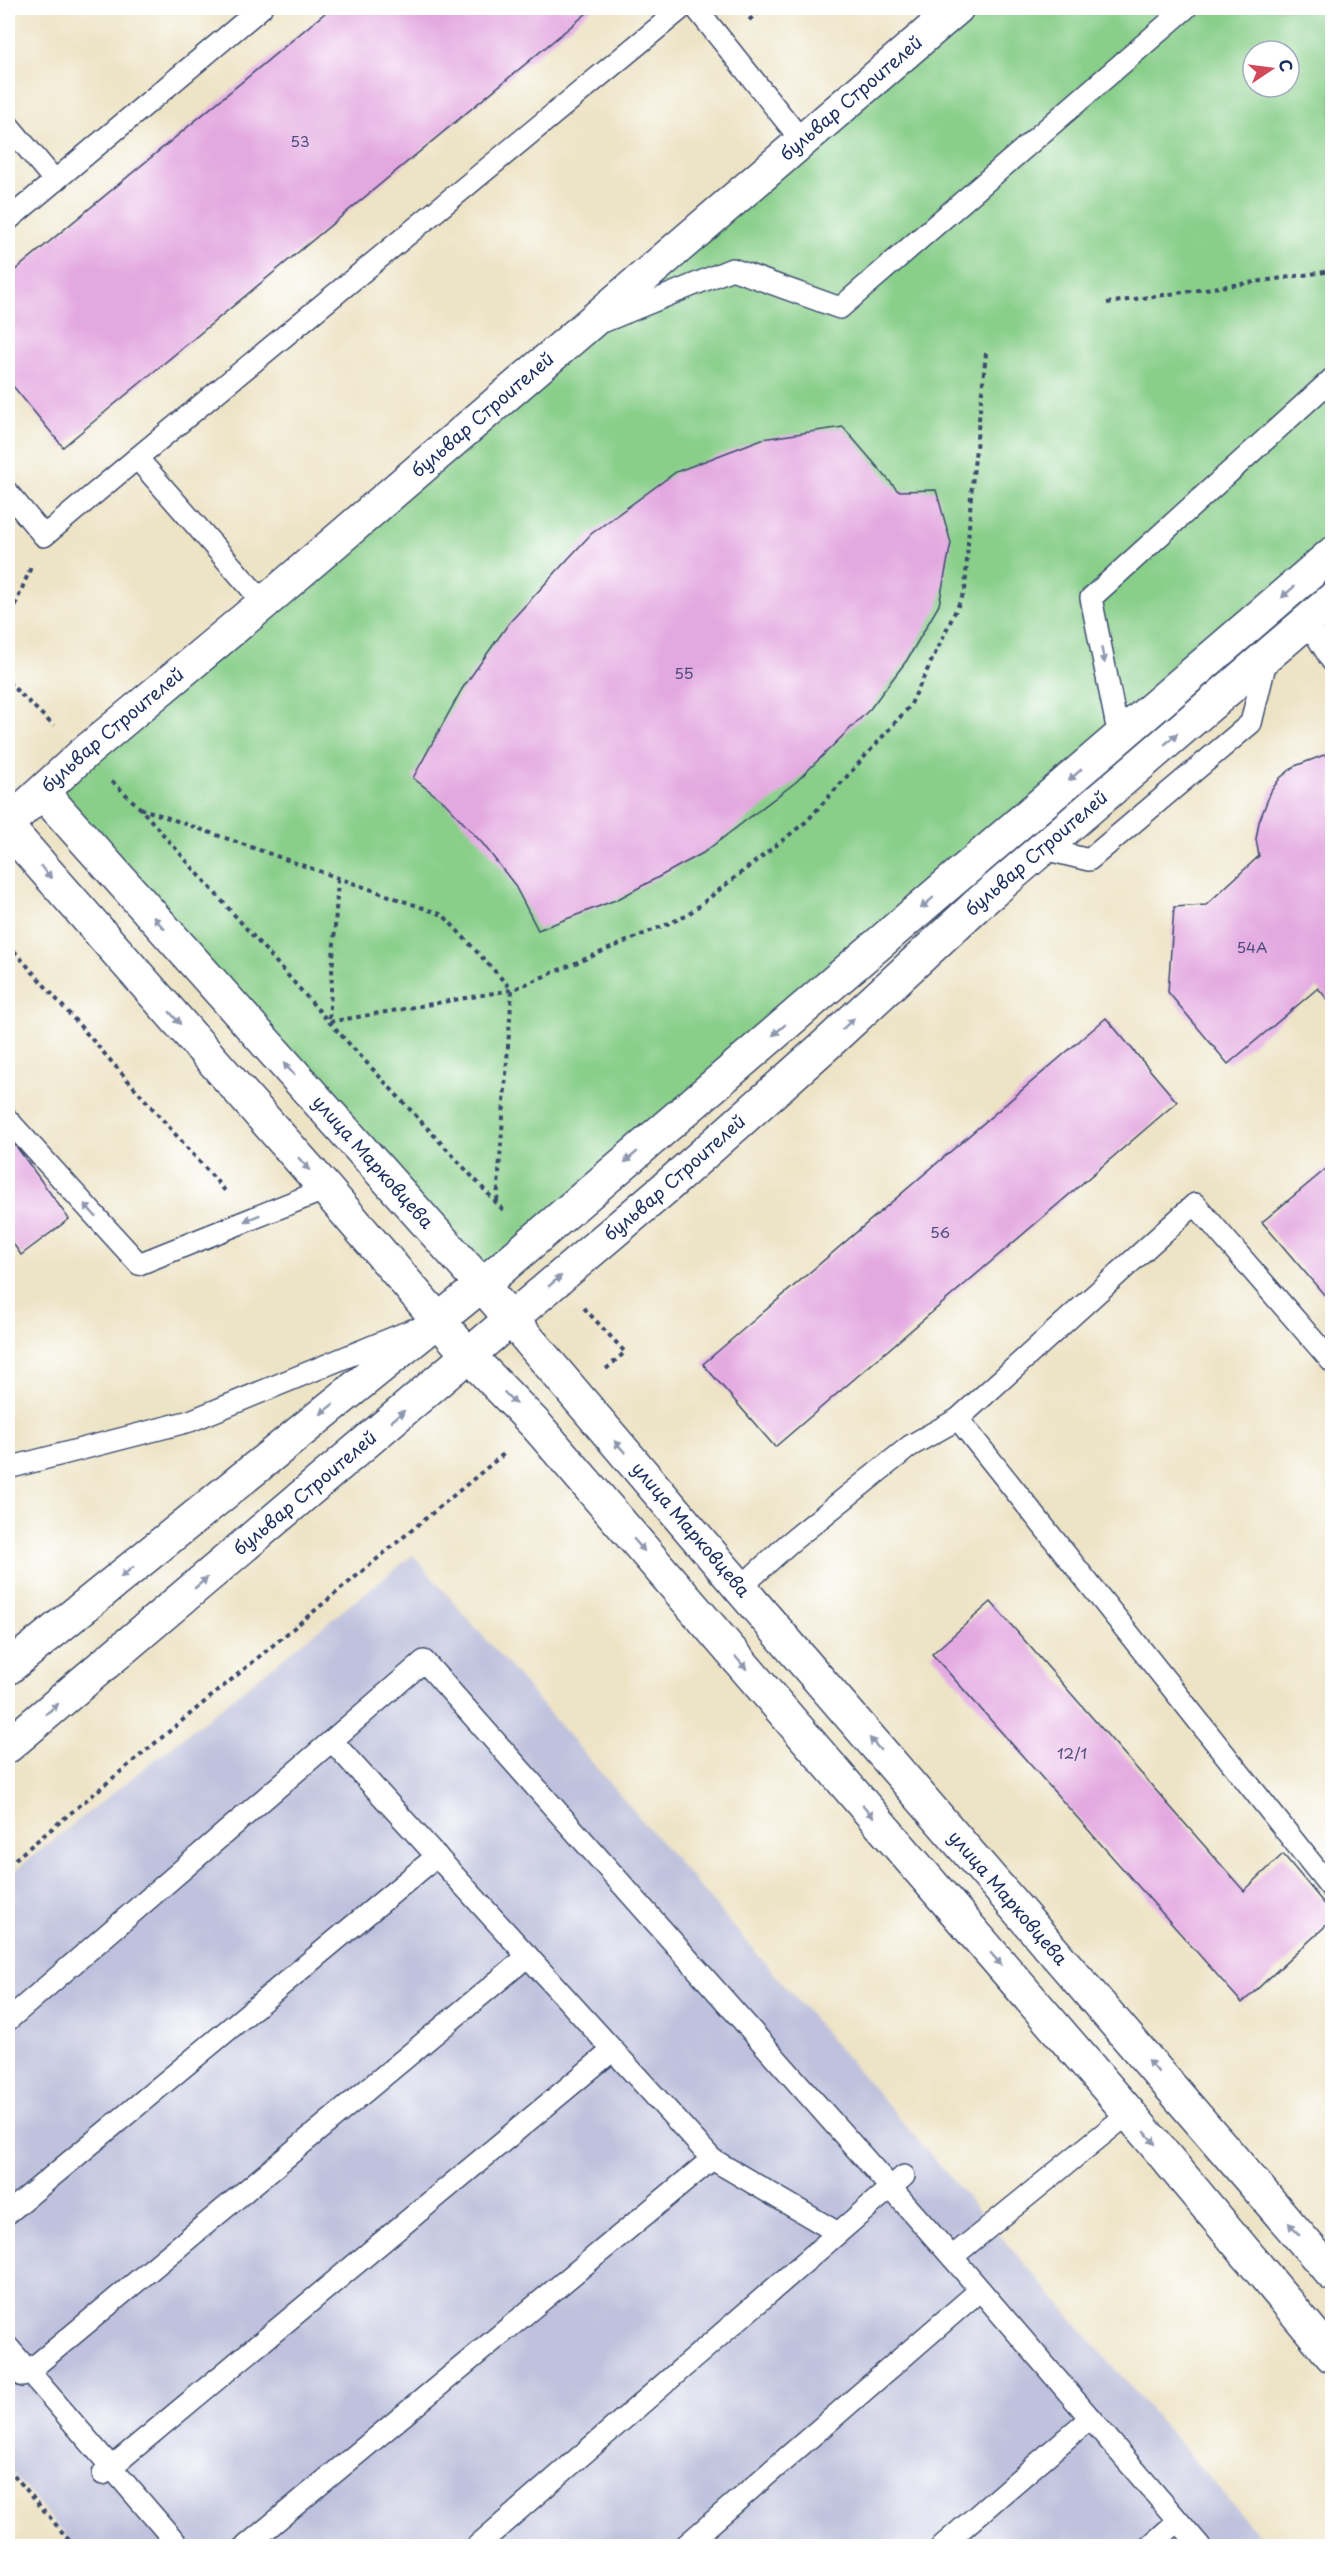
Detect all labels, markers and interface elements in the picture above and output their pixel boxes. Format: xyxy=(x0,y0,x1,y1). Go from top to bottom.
street label: бульвар Строителей xyxy=(773,28,928,166)
north arrow xyxy=(1241,39,1301,99)
text: С xyxy=(1274,57,1300,74)
house number: 53 xyxy=(290,129,310,152)
street label: бульвар Строителей xyxy=(405,345,559,483)
one-way arrow xyxy=(1281,585,1296,598)
one-way arrow xyxy=(1099,646,1108,665)
street label: бульвар Строителей xyxy=(34,660,189,798)
house number: 55 xyxy=(674,661,694,684)
one-way arrow xyxy=(1163,733,1178,746)
one-way arrow xyxy=(1067,769,1083,782)
street label: бульвар Строителей xyxy=(958,783,1113,922)
one-way arrow xyxy=(39,864,53,879)
one-way arrow xyxy=(919,896,935,909)
one-way arrow xyxy=(152,916,166,931)
house number: 54А xyxy=(1236,935,1268,958)
one-way arrow xyxy=(168,1010,181,1025)
one-way arrow xyxy=(840,1018,855,1031)
one-way arrow xyxy=(772,1023,787,1036)
one-way arrow xyxy=(283,1062,296,1077)
street label: улица Марковцева xyxy=(307,1089,441,1235)
street label: бульвар Строителей xyxy=(597,1108,751,1247)
one-way arrow xyxy=(624,1150,639,1163)
one-way arrow xyxy=(297,1156,310,1171)
one-way arrow xyxy=(84,1203,97,1218)
one-way arrow xyxy=(243,1214,261,1224)
house number: 56 xyxy=(930,1220,950,1243)
one-way arrow xyxy=(547,1275,562,1288)
one-way arrow xyxy=(503,1391,517,1406)
one-way arrow xyxy=(319,1403,335,1416)
one-way arrow xyxy=(390,1410,406,1423)
street label: бульвар Строителей xyxy=(227,1424,382,1561)
one-way arrow xyxy=(614,1440,627,1455)
street label: улица Марковцева xyxy=(626,1455,758,1603)
one-way arrow xyxy=(632,1537,645,1552)
one-way arrow xyxy=(119,1565,135,1578)
one-way arrow xyxy=(193,1577,208,1590)
one-way arrow xyxy=(734,1655,747,1670)
one-way arrow xyxy=(44,1702,60,1715)
one-way arrow xyxy=(868,1736,881,1752)
house number: 12/1 xyxy=(1057,1741,1087,1764)
one-way arrow xyxy=(861,1803,874,1818)
street label: улица Марковцева xyxy=(943,1824,1075,1971)
one-way arrow xyxy=(989,1951,1002,1967)
one-way arrow xyxy=(1147,2059,1160,2074)
one-way arrow xyxy=(1143,2130,1156,2145)
one-way arrow xyxy=(1288,2222,1301,2237)

